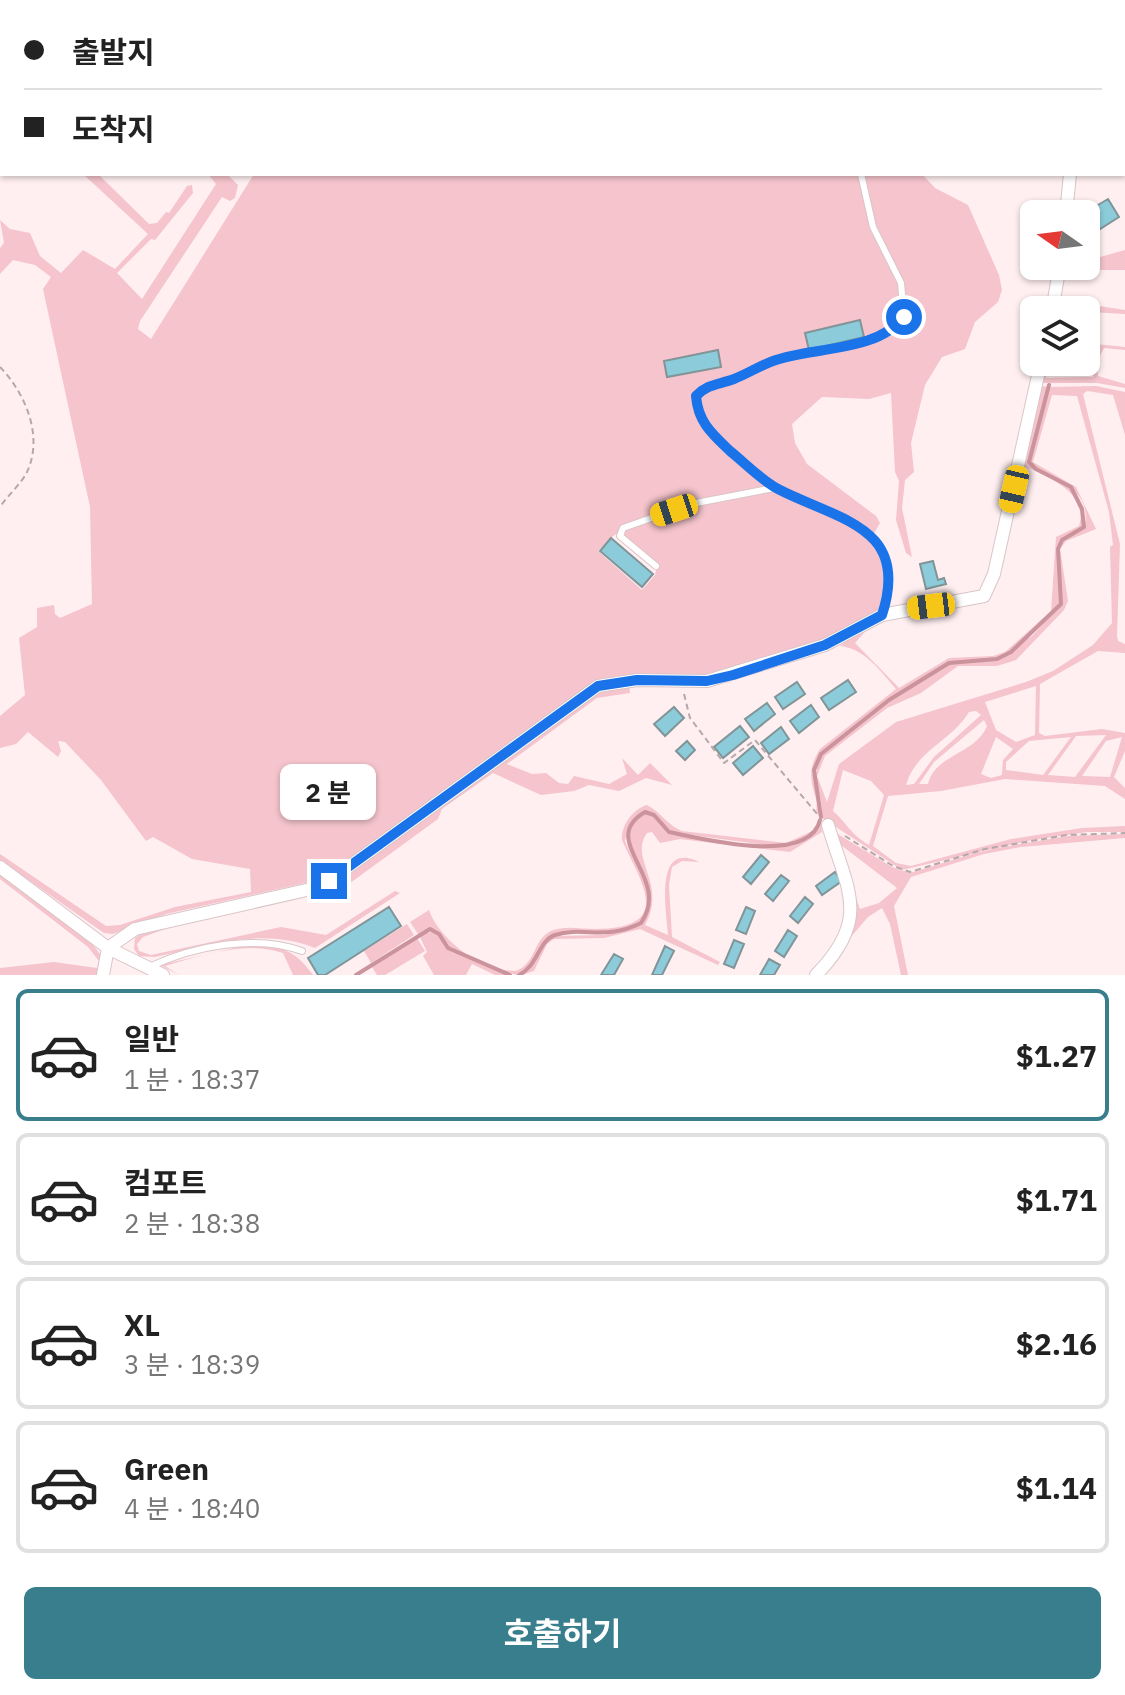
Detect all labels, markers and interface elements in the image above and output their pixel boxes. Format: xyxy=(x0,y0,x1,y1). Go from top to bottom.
text: 출발지 xyxy=(72,32,155,71)
text: 도착지 xyxy=(72,109,155,148)
north arrow xyxy=(1020,200,1100,280)
map controls xyxy=(1020,200,1100,376)
button: layers xyxy=(1020,296,1100,376)
route start xyxy=(886,299,922,335)
car xyxy=(997,463,1031,515)
car xyxy=(647,491,701,529)
car xyxy=(906,591,956,621)
callout: 2 분 xyxy=(281,765,377,821)
text: 2 분 xyxy=(305,775,351,809)
route end xyxy=(311,863,347,899)
icon: car xyxy=(28,1019,100,1091)
text: 일반 xyxy=(124,1019,179,1058)
text: $1.27 xyxy=(1016,1036,1097,1075)
text: 1 분 · 18:37 xyxy=(124,1062,260,1096)
icon: car xyxy=(28,1163,100,1235)
text: 컴포트 xyxy=(124,1163,207,1202)
text: $1.71 xyxy=(1016,1180,1097,1219)
text: 2 분 · 18:38 xyxy=(124,1206,260,1240)
text: XL xyxy=(124,1305,160,1344)
icon: car xyxy=(28,1307,100,1379)
text: $2.16 xyxy=(1016,1324,1097,1363)
text: 3 분 · 18:39 xyxy=(124,1347,260,1381)
text: Green xyxy=(124,1449,209,1488)
icon: car xyxy=(28,1451,100,1523)
text: $1.14 xyxy=(1016,1468,1097,1507)
text: 4 분 · 18:40 xyxy=(124,1491,260,1525)
button: 호출하기 xyxy=(24,1587,1101,1679)

